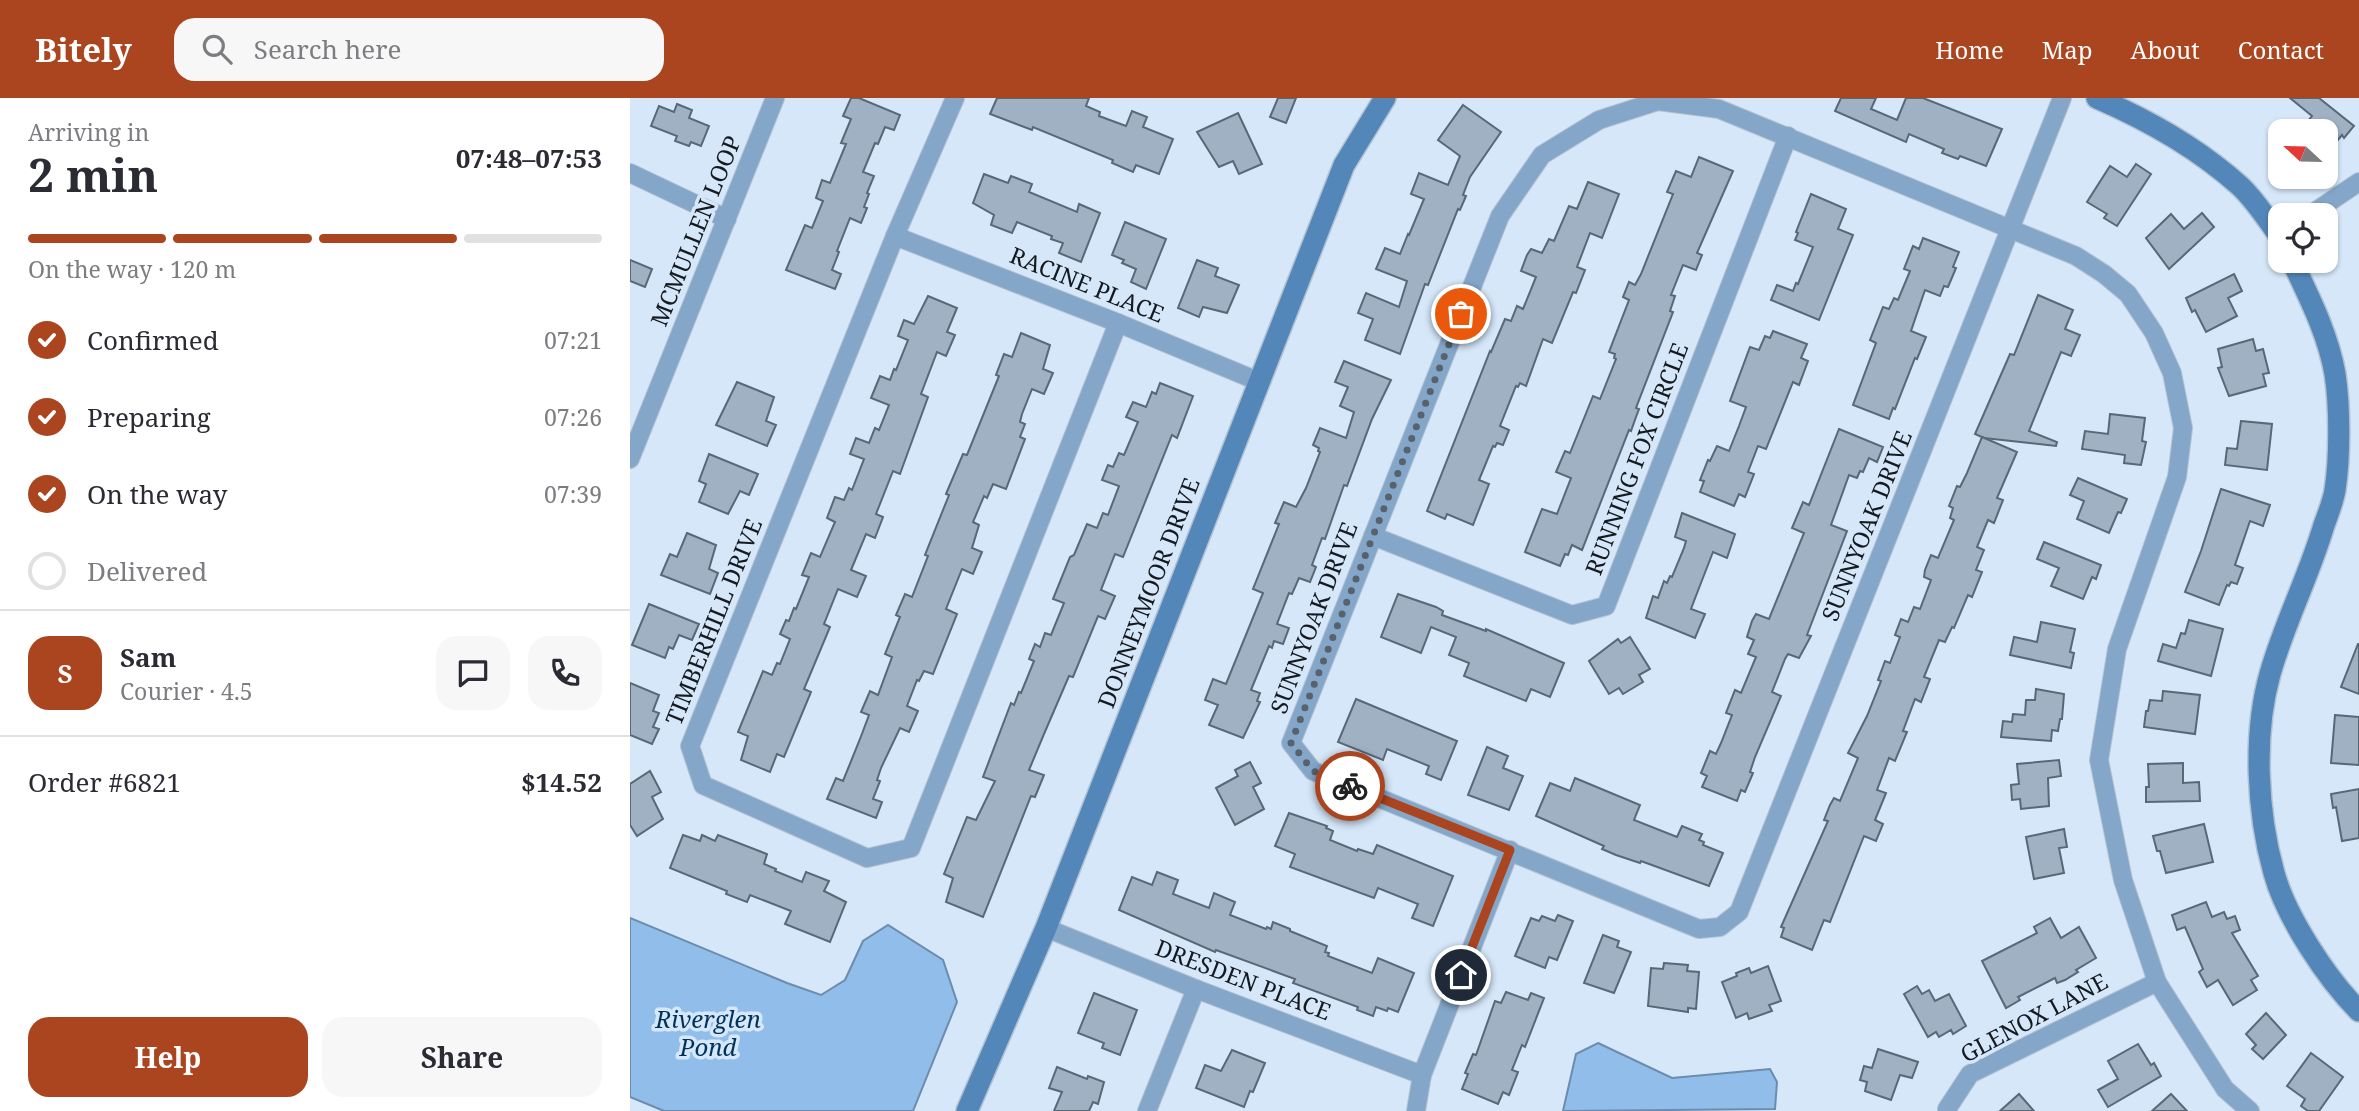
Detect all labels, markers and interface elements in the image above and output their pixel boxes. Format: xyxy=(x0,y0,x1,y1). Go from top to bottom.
search box xyxy=(174,18,664,81)
text: Bitely xyxy=(35,27,132,72)
icon: search xyxy=(198,30,236,68)
text: Search here xyxy=(254,31,401,67)
text: Home xyxy=(1935,33,2004,66)
text: Map xyxy=(2042,33,2093,66)
text: About xyxy=(2131,33,2200,66)
text: Contact xyxy=(2238,33,2324,66)
text: Arriving in xyxy=(28,116,149,148)
north arrow xyxy=(2268,119,2338,189)
map controls xyxy=(2268,119,2338,273)
street label: MCMULLEN LOOP xyxy=(642,131,748,331)
text: 07:48–07:53 xyxy=(456,140,602,176)
text: 2 min xyxy=(28,143,158,205)
button: locate xyxy=(2268,203,2338,273)
street label: RACINE PLACE xyxy=(1005,239,1169,330)
text: On the way · 120 m xyxy=(28,253,236,285)
pin xyxy=(1431,284,1491,344)
icon: bag xyxy=(1442,295,1480,333)
icon: check xyxy=(28,321,66,359)
text: Confirmed xyxy=(87,322,219,358)
text: 07:21 xyxy=(544,324,602,356)
street label: RUNNING FOX CIRCLE xyxy=(1577,338,1695,579)
icon: check xyxy=(28,398,66,436)
text: Preparing xyxy=(87,399,211,435)
text: 07:26 xyxy=(544,401,602,433)
street label: SUNNYOAK DRIVE xyxy=(1813,426,1919,626)
street label: DONNEYMOOR DRIVE xyxy=(1089,473,1207,712)
icon: check xyxy=(28,475,66,513)
text: On the way xyxy=(87,476,227,512)
text: 07:39 xyxy=(544,478,602,510)
street label: TIMBERHILL DRIVE xyxy=(657,514,769,730)
street label: SUNNYOAK DRIVE xyxy=(1262,517,1364,718)
text: Delivered xyxy=(87,553,207,589)
button: chat xyxy=(436,636,510,710)
button: phone xyxy=(528,636,602,710)
text: Sam xyxy=(120,639,176,675)
text: S xyxy=(57,655,73,691)
text: Courier · 4.5 xyxy=(120,675,253,707)
courier xyxy=(1315,751,1385,821)
text: Order #6821 xyxy=(28,764,181,800)
text: $14.52 xyxy=(521,764,602,800)
icon: bike xyxy=(1331,767,1369,805)
street label: DRESDEN PLACE xyxy=(1151,931,1336,1027)
pin xyxy=(1431,945,1491,1005)
icon: home xyxy=(1442,956,1480,994)
street label: GLENOX LANE xyxy=(1954,965,2113,1069)
water label: Riverglen Pond xyxy=(654,1002,761,1063)
button: Help xyxy=(28,1017,308,1097)
button: Share xyxy=(322,1017,602,1097)

